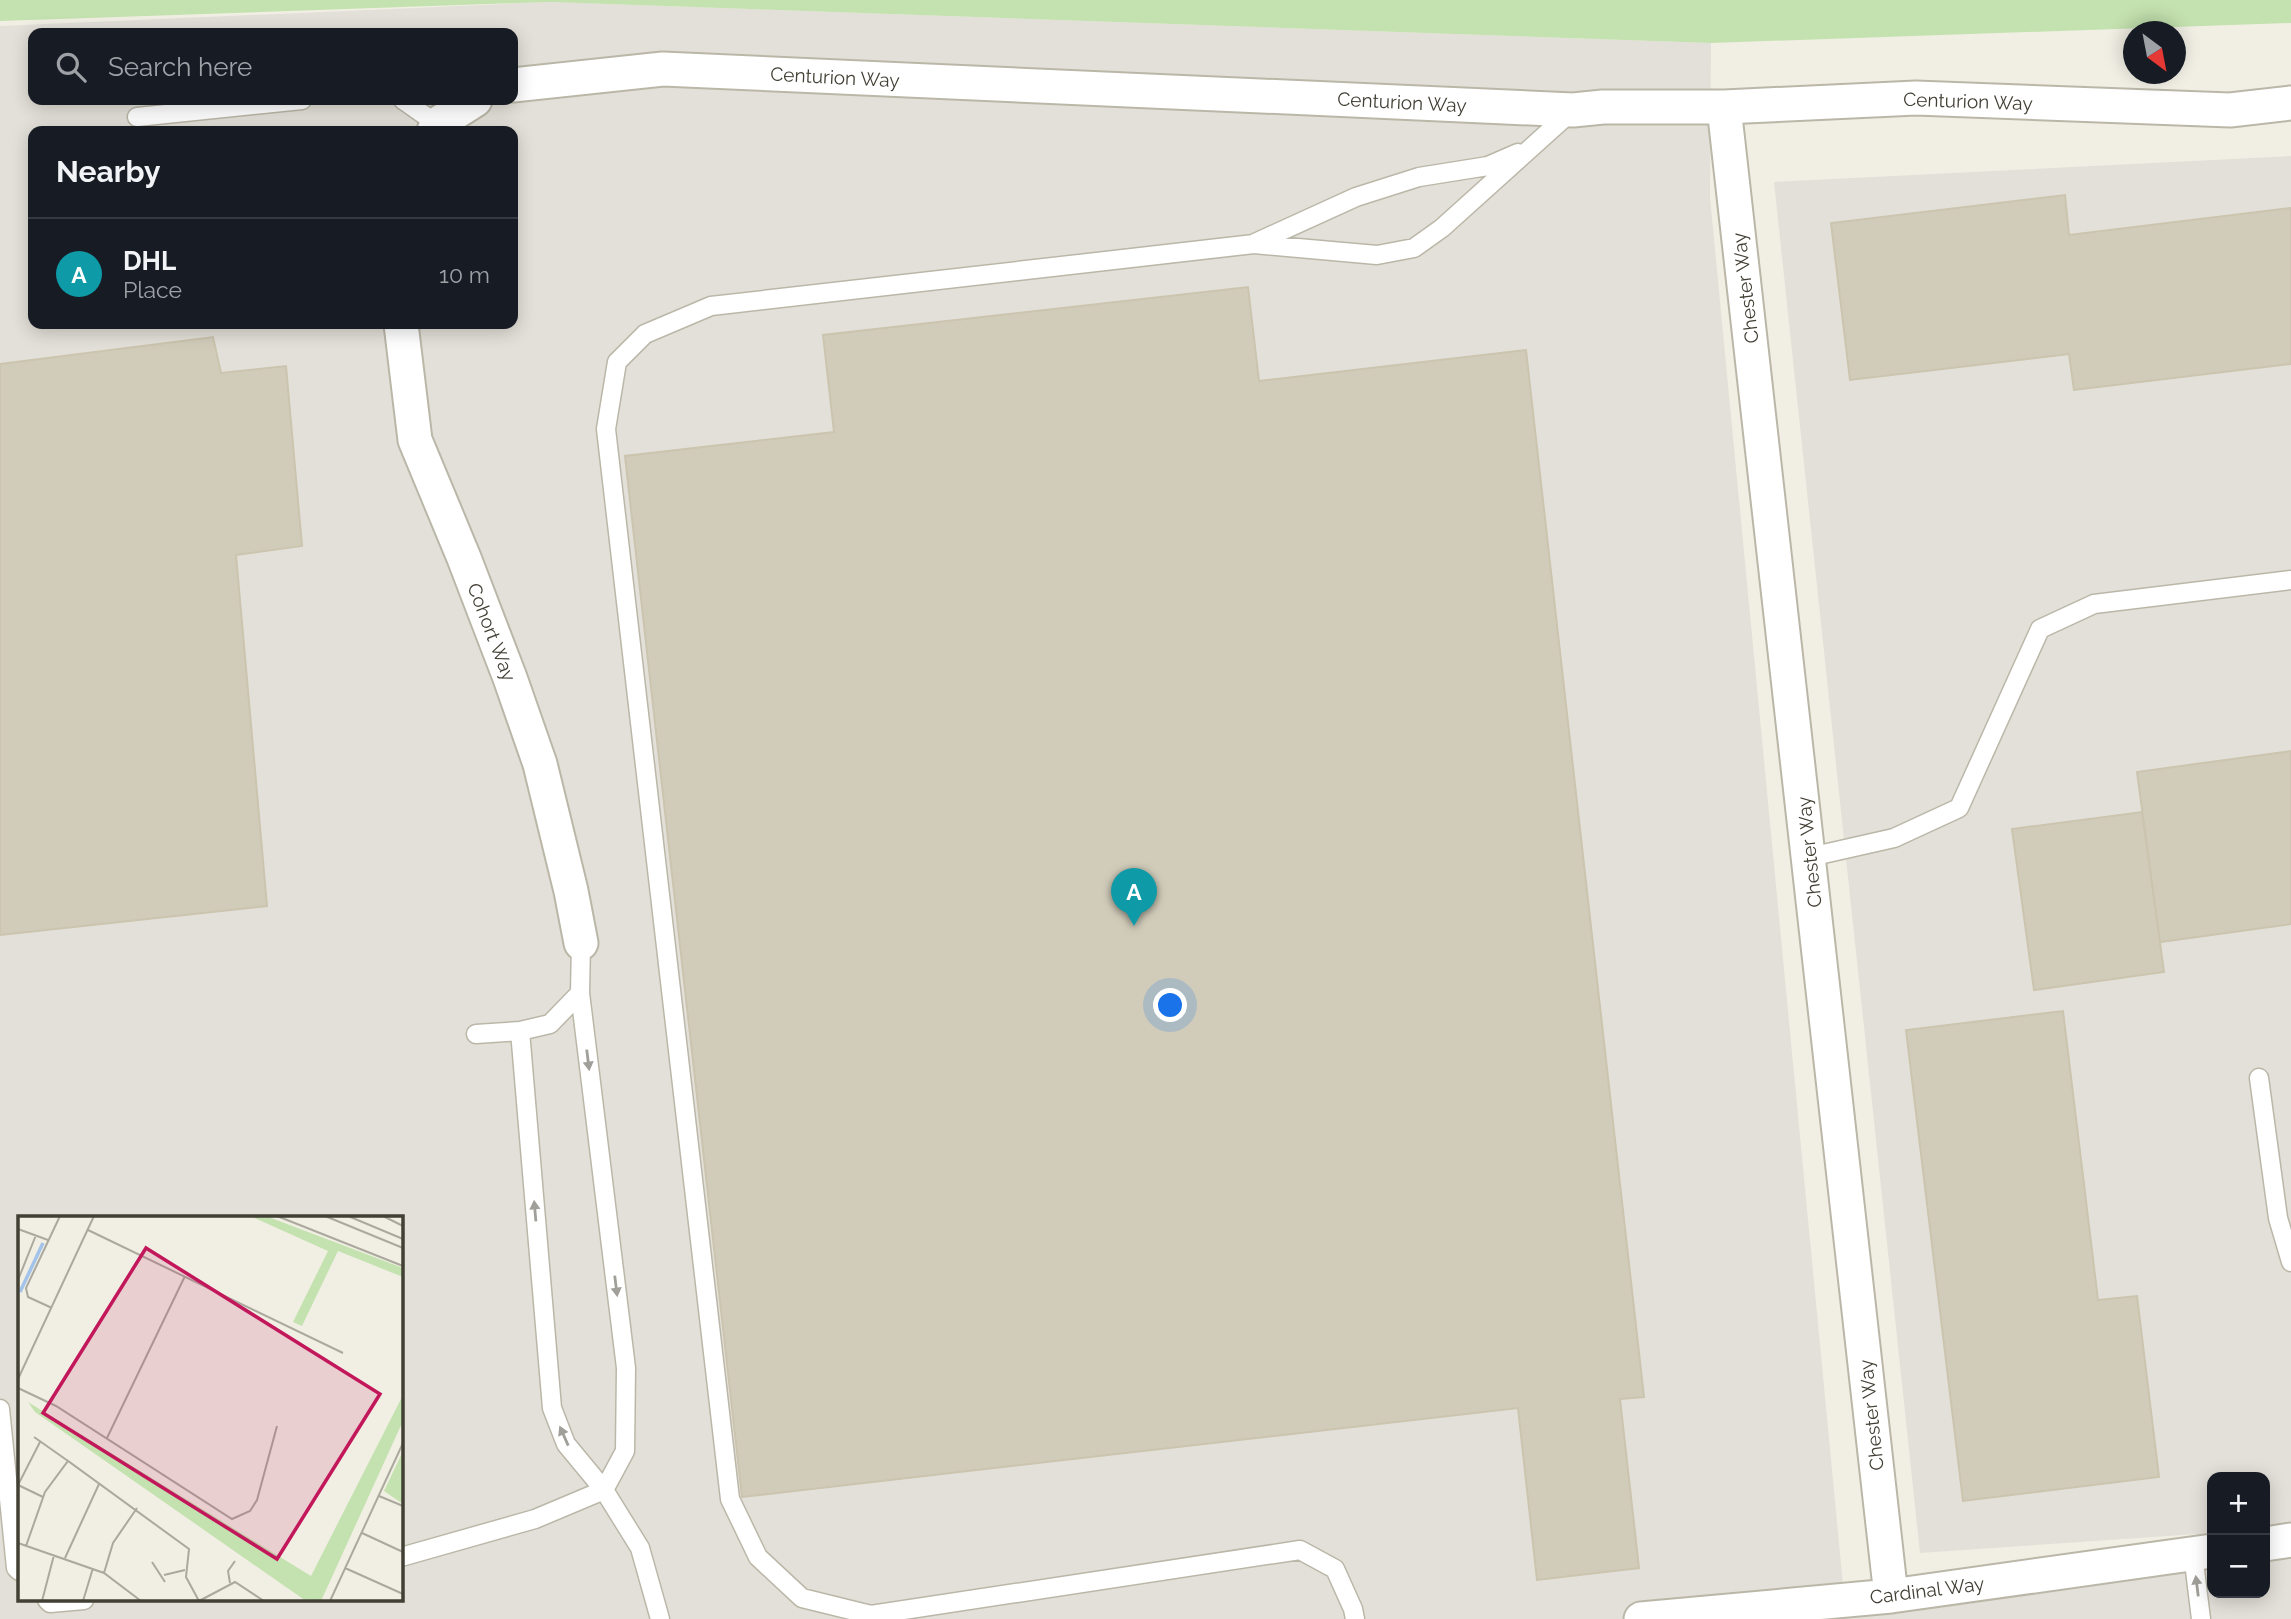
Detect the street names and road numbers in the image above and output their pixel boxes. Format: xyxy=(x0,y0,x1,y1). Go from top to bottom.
street label: Centurion Way xyxy=(770,63,900,91)
street label: Centurion Way xyxy=(1337,88,1467,116)
street label: Centurion Way xyxy=(1903,88,2033,114)
street label: Chester Way xyxy=(1727,231,1763,345)
street label: Cohort Way xyxy=(463,580,521,684)
street label: Chester Way xyxy=(1792,795,1826,909)
street label: Chester Way xyxy=(1854,1358,1888,1472)
street label: Cardinal Way xyxy=(1868,1572,1986,1608)

